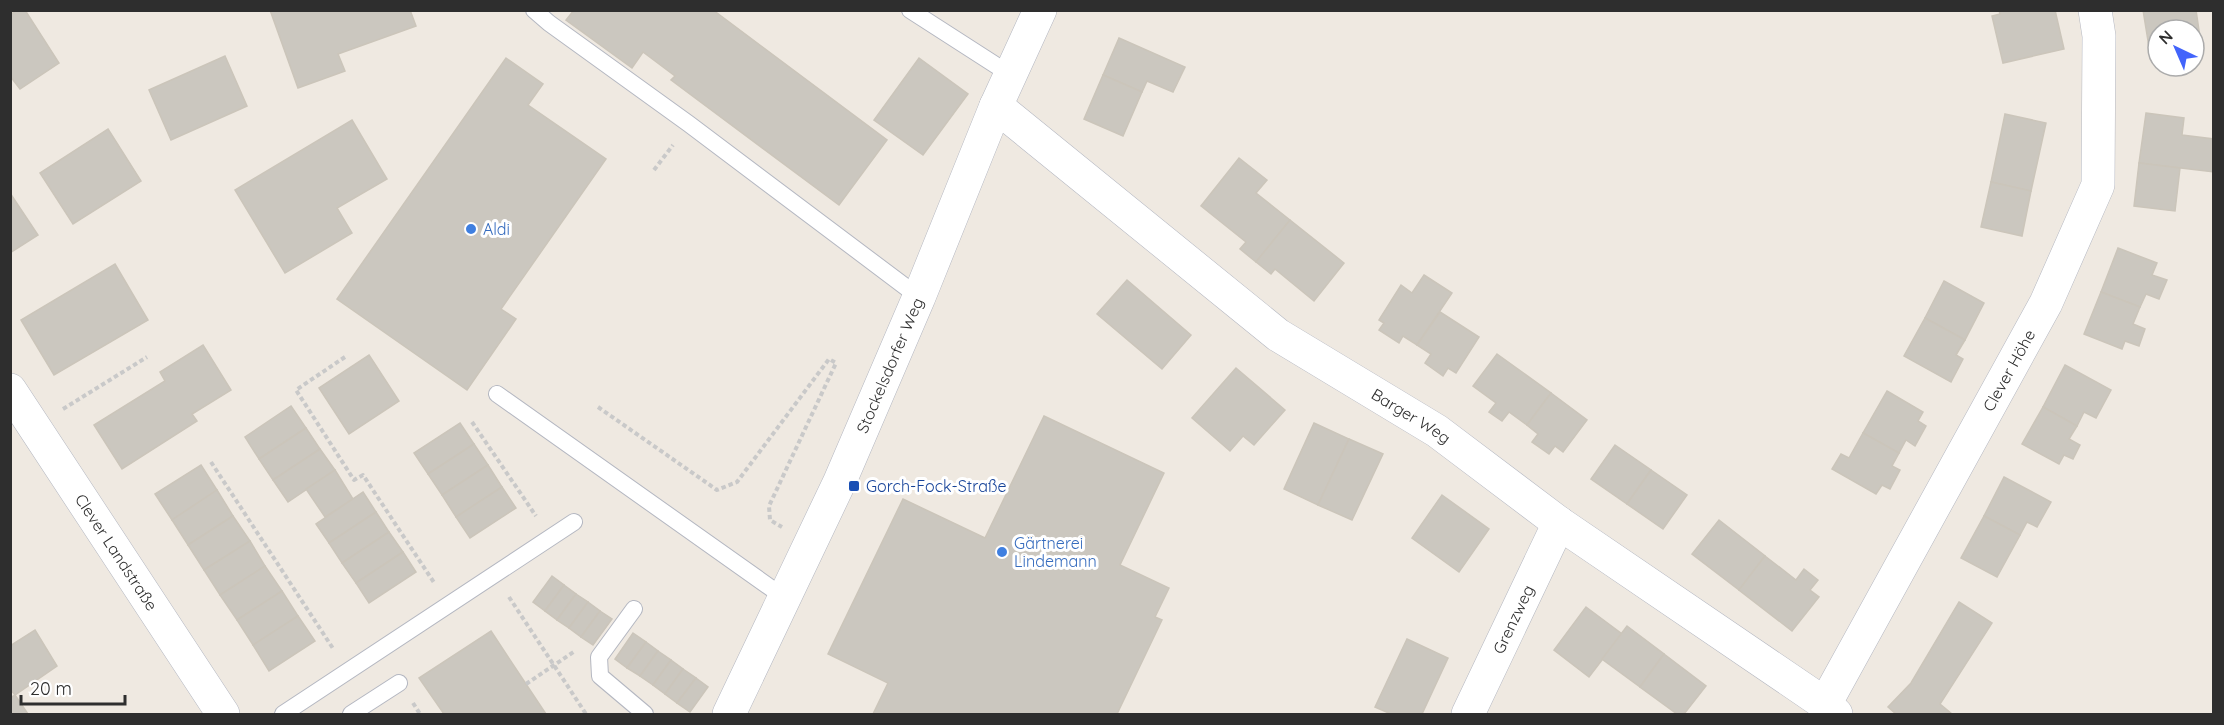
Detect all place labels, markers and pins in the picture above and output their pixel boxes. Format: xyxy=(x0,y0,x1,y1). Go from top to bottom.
place label: Aldi xyxy=(483,219,510,239)
marker: Aldi xyxy=(464,222,478,236)
place label: Gorch-Fock-Straße xyxy=(866,476,1007,496)
marker: Gorch-Fock-Straße xyxy=(847,479,861,493)
place label: Gärtnerei Lindemann xyxy=(1014,533,1097,571)
marker: Gärtnerei Lindemann xyxy=(995,545,1009,559)

